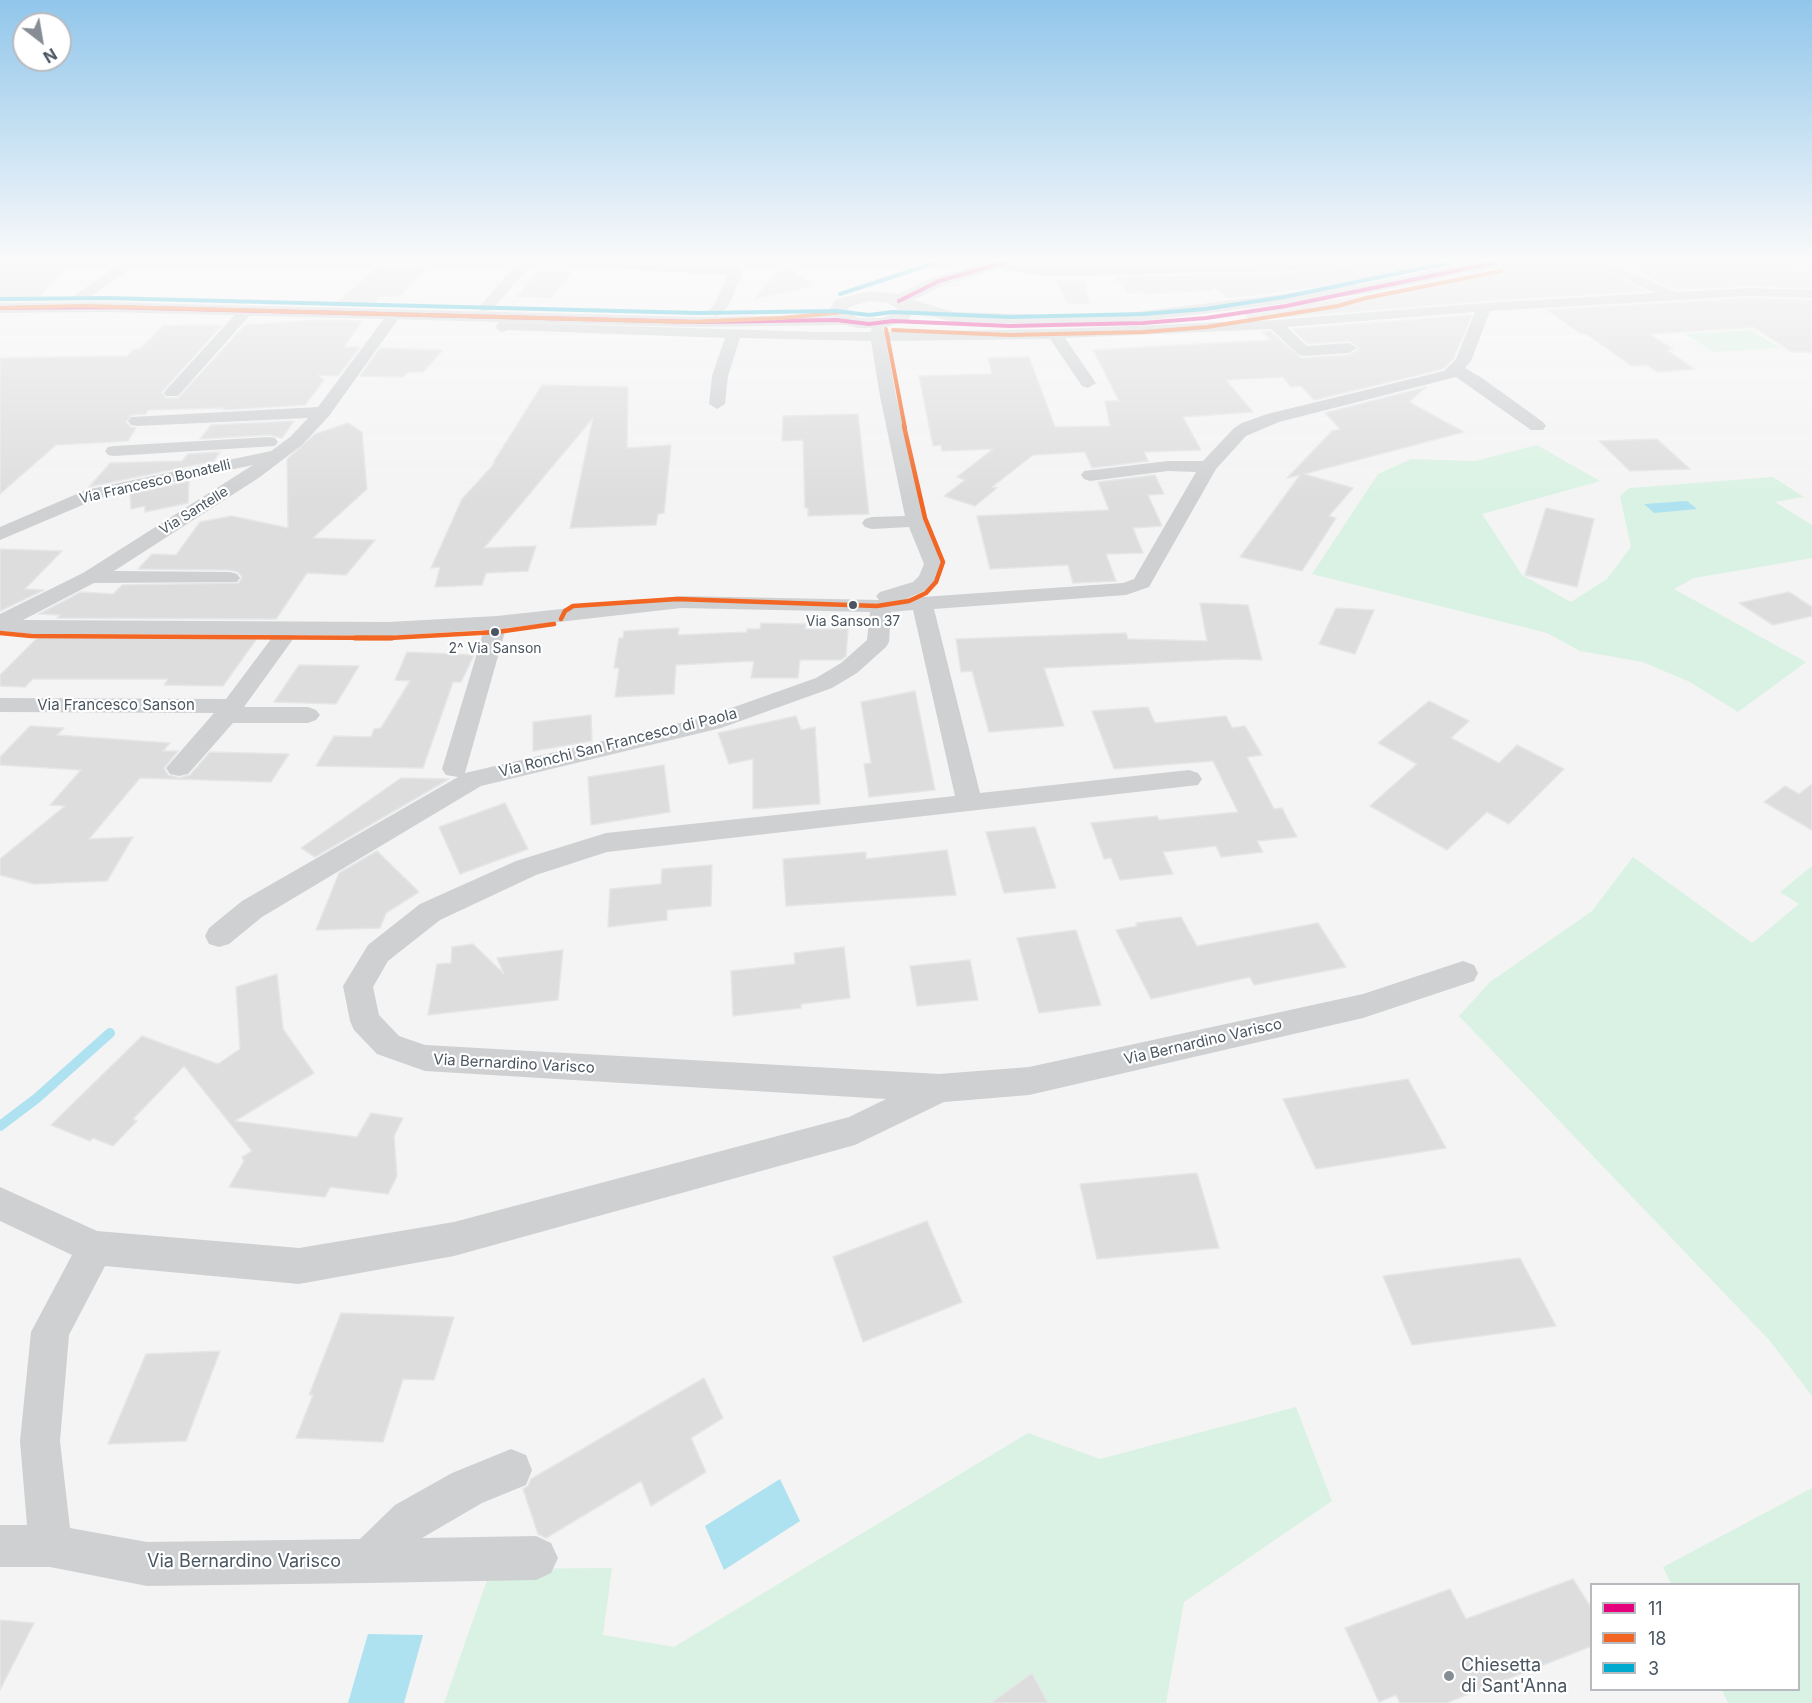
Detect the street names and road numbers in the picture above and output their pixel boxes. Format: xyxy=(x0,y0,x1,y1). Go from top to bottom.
street label: Via Francesco Bonatelli xyxy=(78,456,232,508)
street label: Via Santelle xyxy=(157,483,231,539)
street label: Via Francesco Sanson xyxy=(37,696,195,714)
street label: Via Ronchi San Francesco di Paola xyxy=(497,705,739,781)
street label: Via Bernardino Varisco xyxy=(1122,1015,1284,1069)
street label: Via Bernardino Varisco xyxy=(433,1051,595,1077)
street label: Via Bernardino Varisco xyxy=(147,1551,341,1573)

